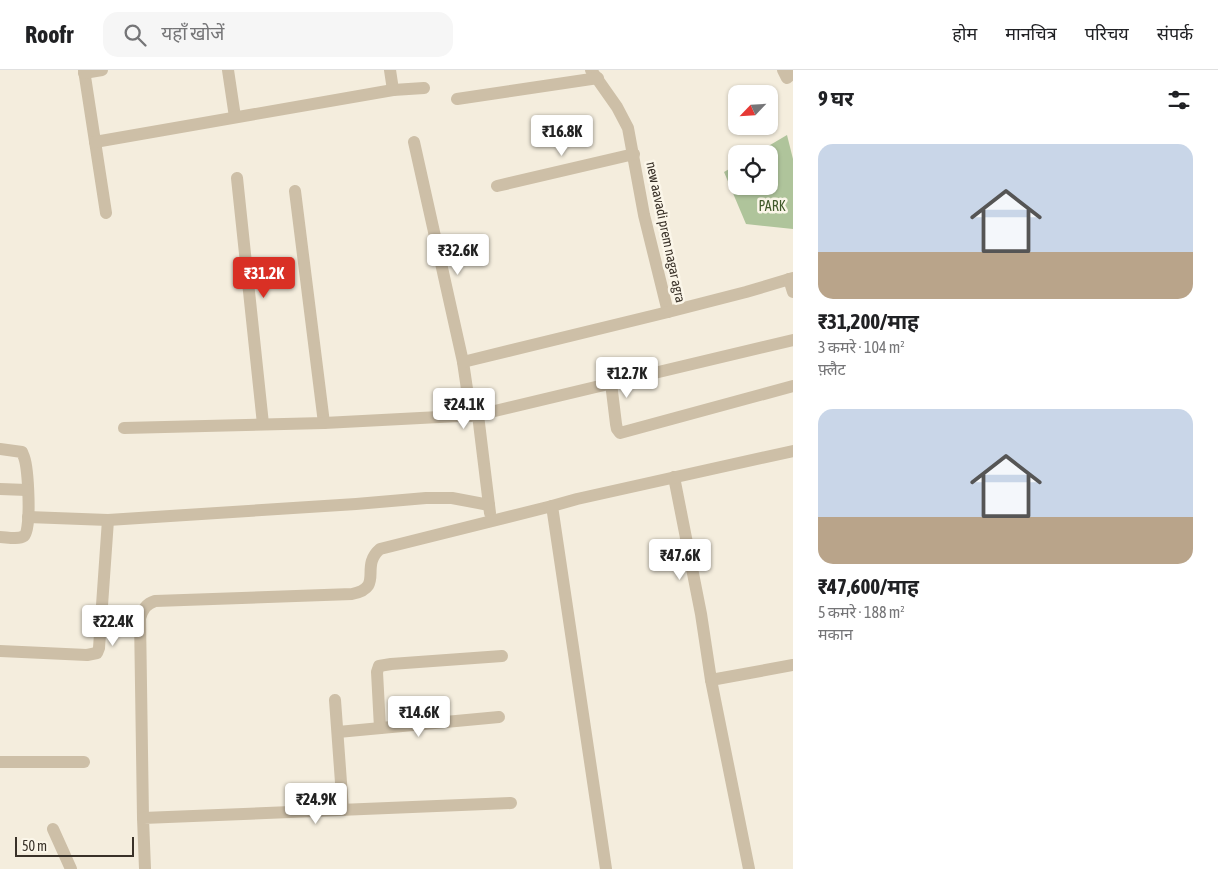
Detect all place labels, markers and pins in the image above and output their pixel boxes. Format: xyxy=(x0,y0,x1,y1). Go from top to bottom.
pin: ₹16.8K xyxy=(521,114,603,157)
pin: ₹32.6K xyxy=(417,234,499,276)
pin: ₹31.2K xyxy=(223,256,305,299)
pin: ₹12.7K xyxy=(586,356,668,399)
pin: ₹24.1K xyxy=(423,388,505,430)
pin: ₹47.6K xyxy=(639,538,721,581)
pin: ₹22.4K xyxy=(72,604,154,647)
pin: ₹14.6K xyxy=(378,696,460,738)
pin: ₹24.9K xyxy=(275,782,357,825)

